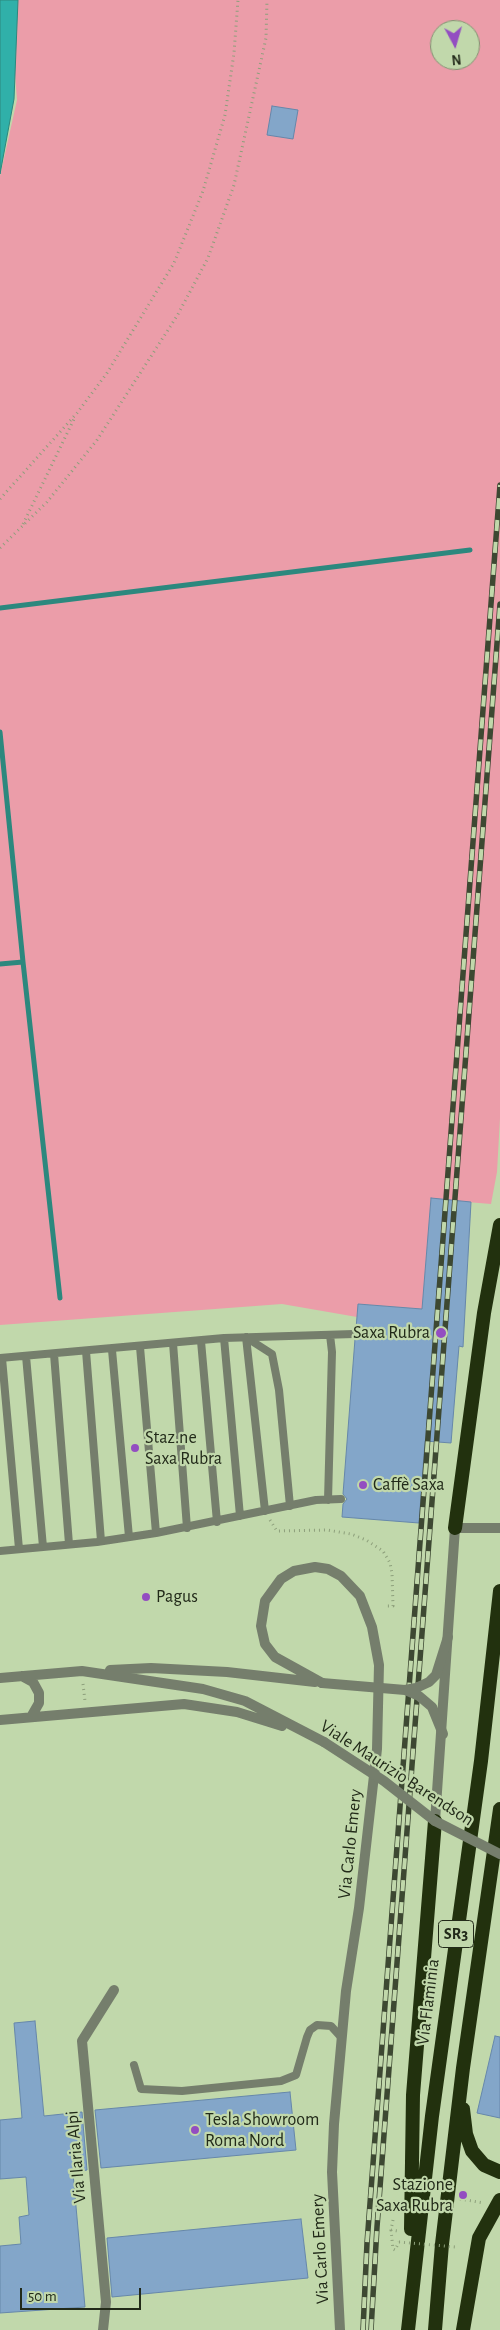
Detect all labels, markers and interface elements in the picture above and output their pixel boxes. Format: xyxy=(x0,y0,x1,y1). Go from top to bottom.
north arrow xyxy=(430,20,480,70)
text: N xyxy=(451,51,462,66)
place label: Saxa Rubra xyxy=(353,1322,430,1344)
marker: Saxa Rubra xyxy=(434,1326,448,1340)
place label: Staz.ne Saxa Rubra xyxy=(145,1427,222,1470)
marker: Staz.ne Saxa Rubra xyxy=(129,1442,141,1454)
place label: Caffè Saxa xyxy=(373,1474,445,1496)
marker: Caffè Saxa xyxy=(357,1479,369,1491)
place label: Pagus xyxy=(156,1586,198,1608)
marker: Pagus xyxy=(140,1591,152,1603)
street label: Viale Maurizio Barendson xyxy=(316,1715,478,1831)
street label: Via Carlo Emery xyxy=(333,1788,367,1900)
road number: SR3 xyxy=(438,1920,474,1948)
street label: Via Flaminia xyxy=(412,1958,444,2046)
place label: Tesla Showroom Roma Nord xyxy=(205,2109,319,2152)
street label: Via Ilaria Alpi xyxy=(61,2110,91,2204)
marker: Tesla Showroom Roma Nord xyxy=(189,2124,201,2136)
place label: Stazione Saxa Rubra xyxy=(376,2174,453,2216)
marker: Stazione Saxa Rubra xyxy=(457,2189,469,2201)
street label: Via Carlo Emery xyxy=(306,2193,334,2305)
scale bar xyxy=(22,2278,144,2310)
text: 50 m xyxy=(28,2289,57,2304)

